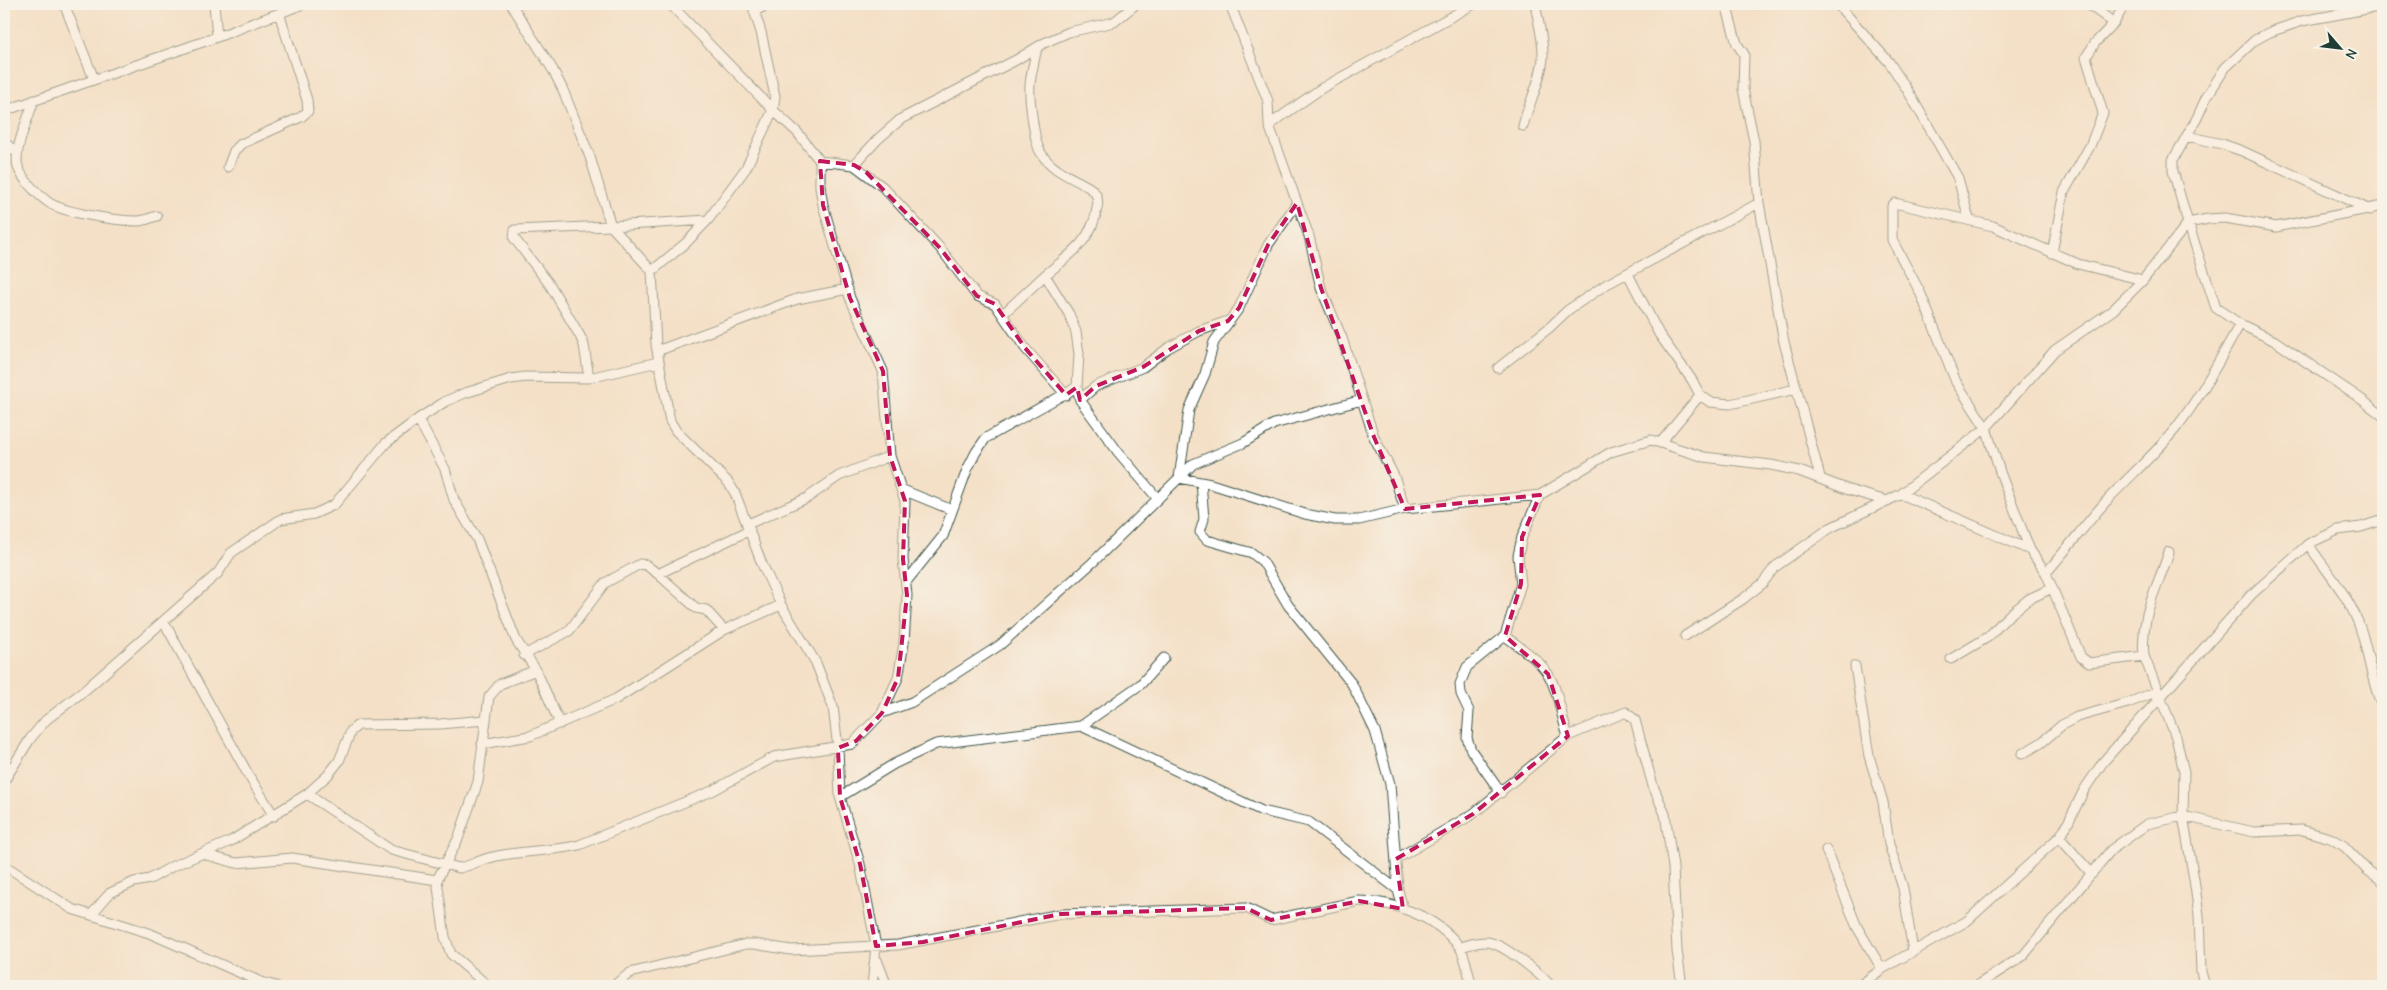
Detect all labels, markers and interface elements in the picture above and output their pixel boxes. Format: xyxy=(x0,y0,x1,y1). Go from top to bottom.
north arrow xyxy=(2314,22,2364,72)
text: N xyxy=(2341,46,2361,62)

